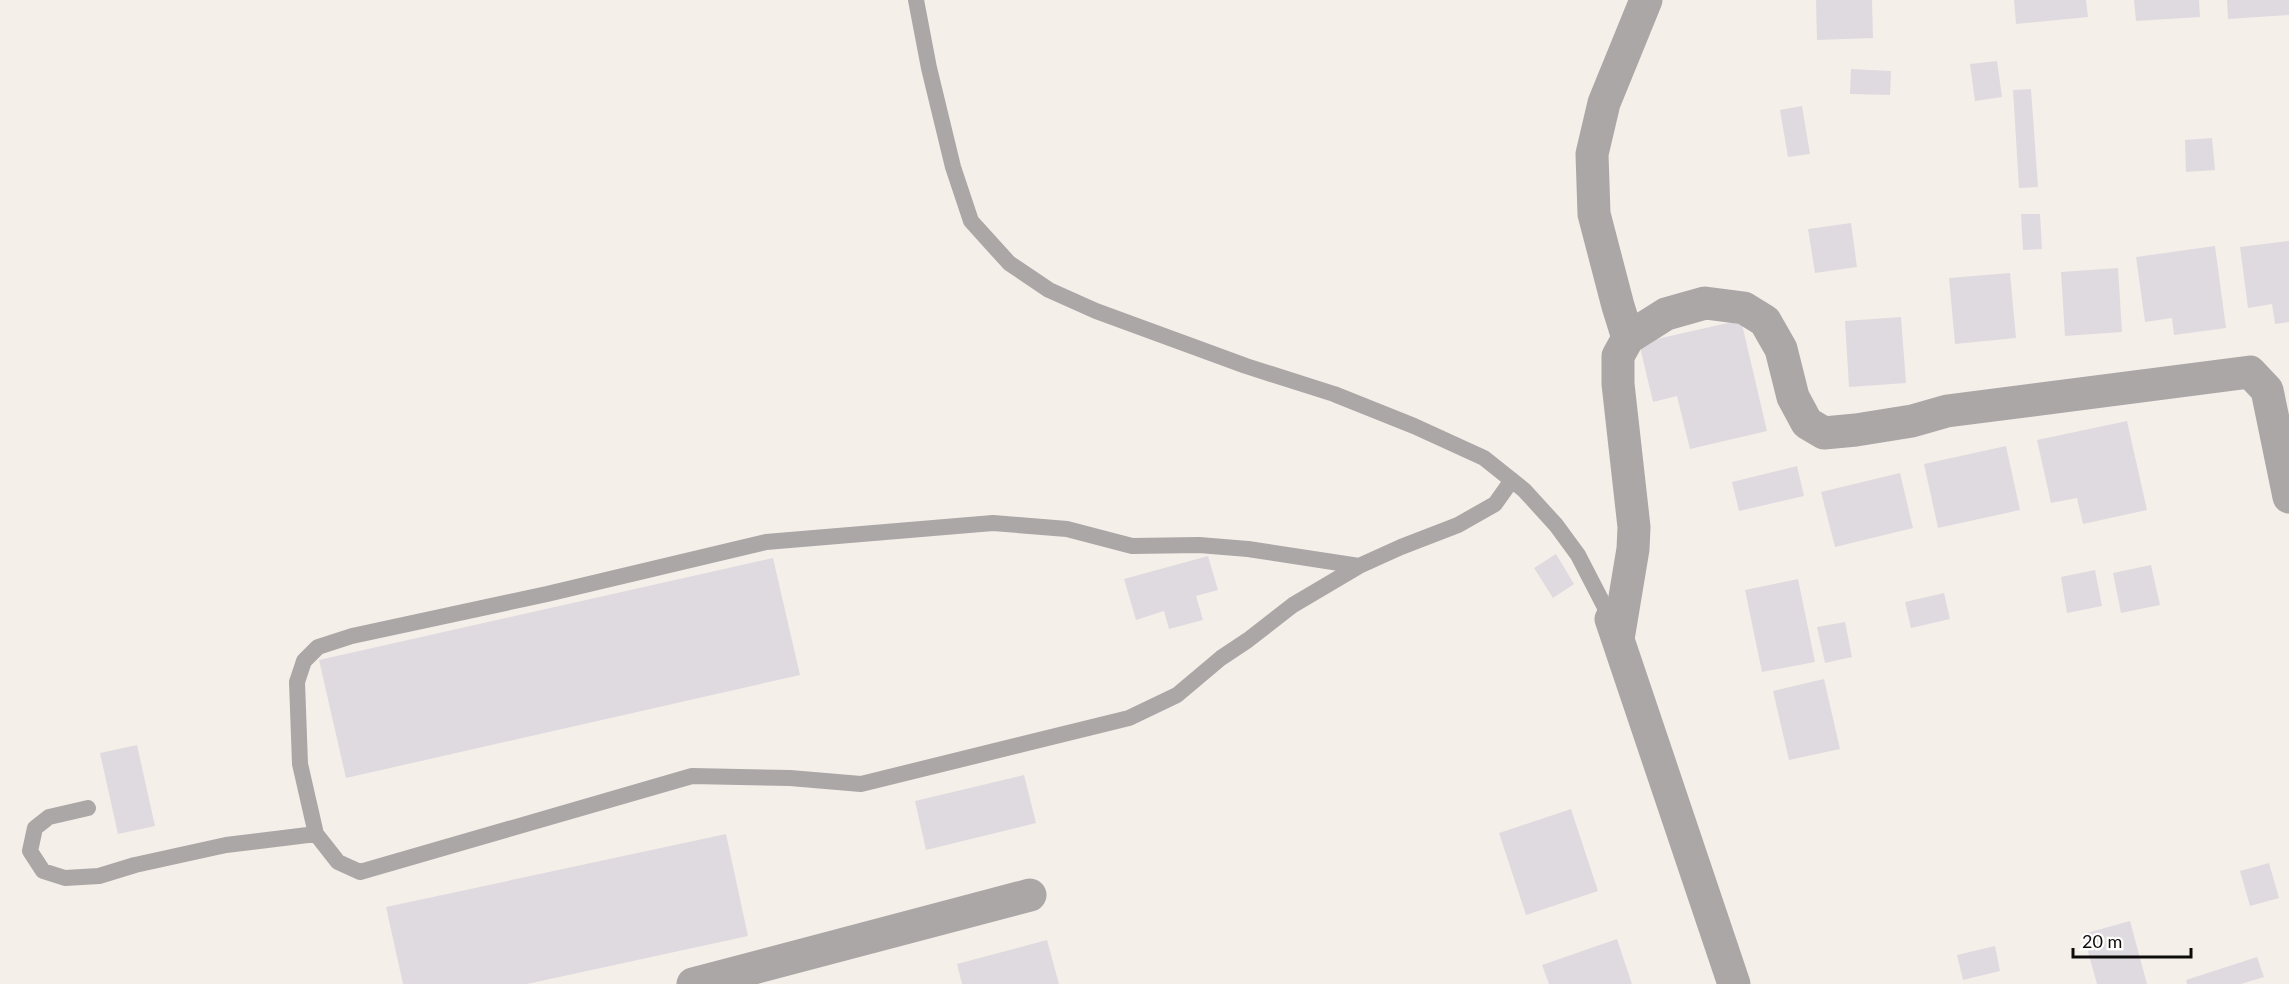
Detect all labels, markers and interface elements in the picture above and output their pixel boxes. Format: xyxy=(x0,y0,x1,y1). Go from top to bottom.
scale bar xyxy=(2073,921,2192,959)
text: 20 m xyxy=(2082,930,2122,952)

